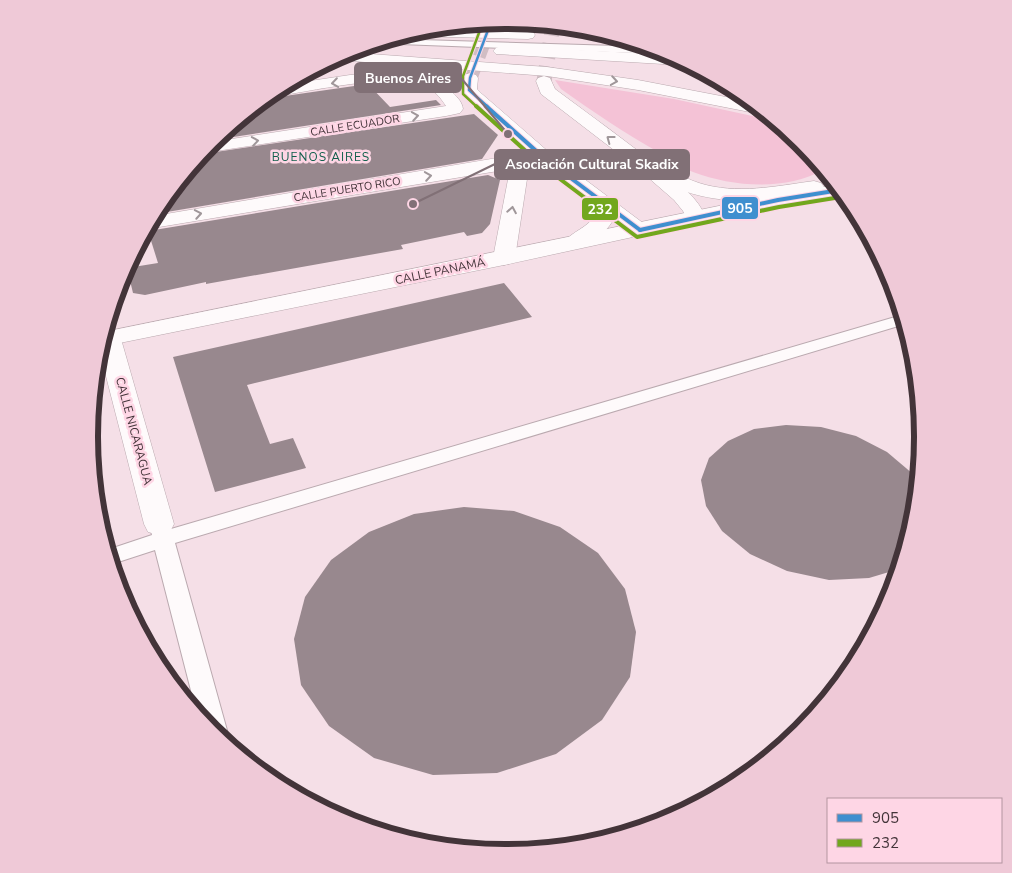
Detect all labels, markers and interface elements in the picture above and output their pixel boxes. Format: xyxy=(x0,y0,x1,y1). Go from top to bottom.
callout: Buenos Aires xyxy=(355,63,461,92)
text: Buenos Aires xyxy=(365,69,451,88)
one-way arrow xyxy=(610,76,619,86)
one-way arrow xyxy=(331,77,339,88)
street label: CALLE ECUADOR xyxy=(309,111,401,140)
one-way arrow xyxy=(412,111,420,122)
one-way arrow xyxy=(250,136,259,146)
one-way arrow xyxy=(607,136,616,144)
district label: BUENOS AIRES xyxy=(272,149,370,165)
callout: Asociación Cultural Skadix xyxy=(495,150,689,179)
text: Asociación Cultural Skadix xyxy=(505,155,679,174)
one-way arrow xyxy=(423,171,432,181)
street label: CALLE PUERTO RICO xyxy=(293,174,402,205)
line badge: 905 xyxy=(721,196,759,220)
line badge: 232 xyxy=(581,197,619,221)
text: 905 xyxy=(727,199,753,218)
text: 232 xyxy=(587,200,613,219)
one-way arrow xyxy=(507,206,517,215)
one-way arrow xyxy=(194,210,203,220)
street label: CALLE PANAMÁ xyxy=(393,254,487,288)
street label: CALLE NICARAGUA xyxy=(112,375,156,487)
legend xyxy=(827,798,1002,863)
text: 905 xyxy=(872,808,899,828)
text: 232 xyxy=(872,833,899,853)

